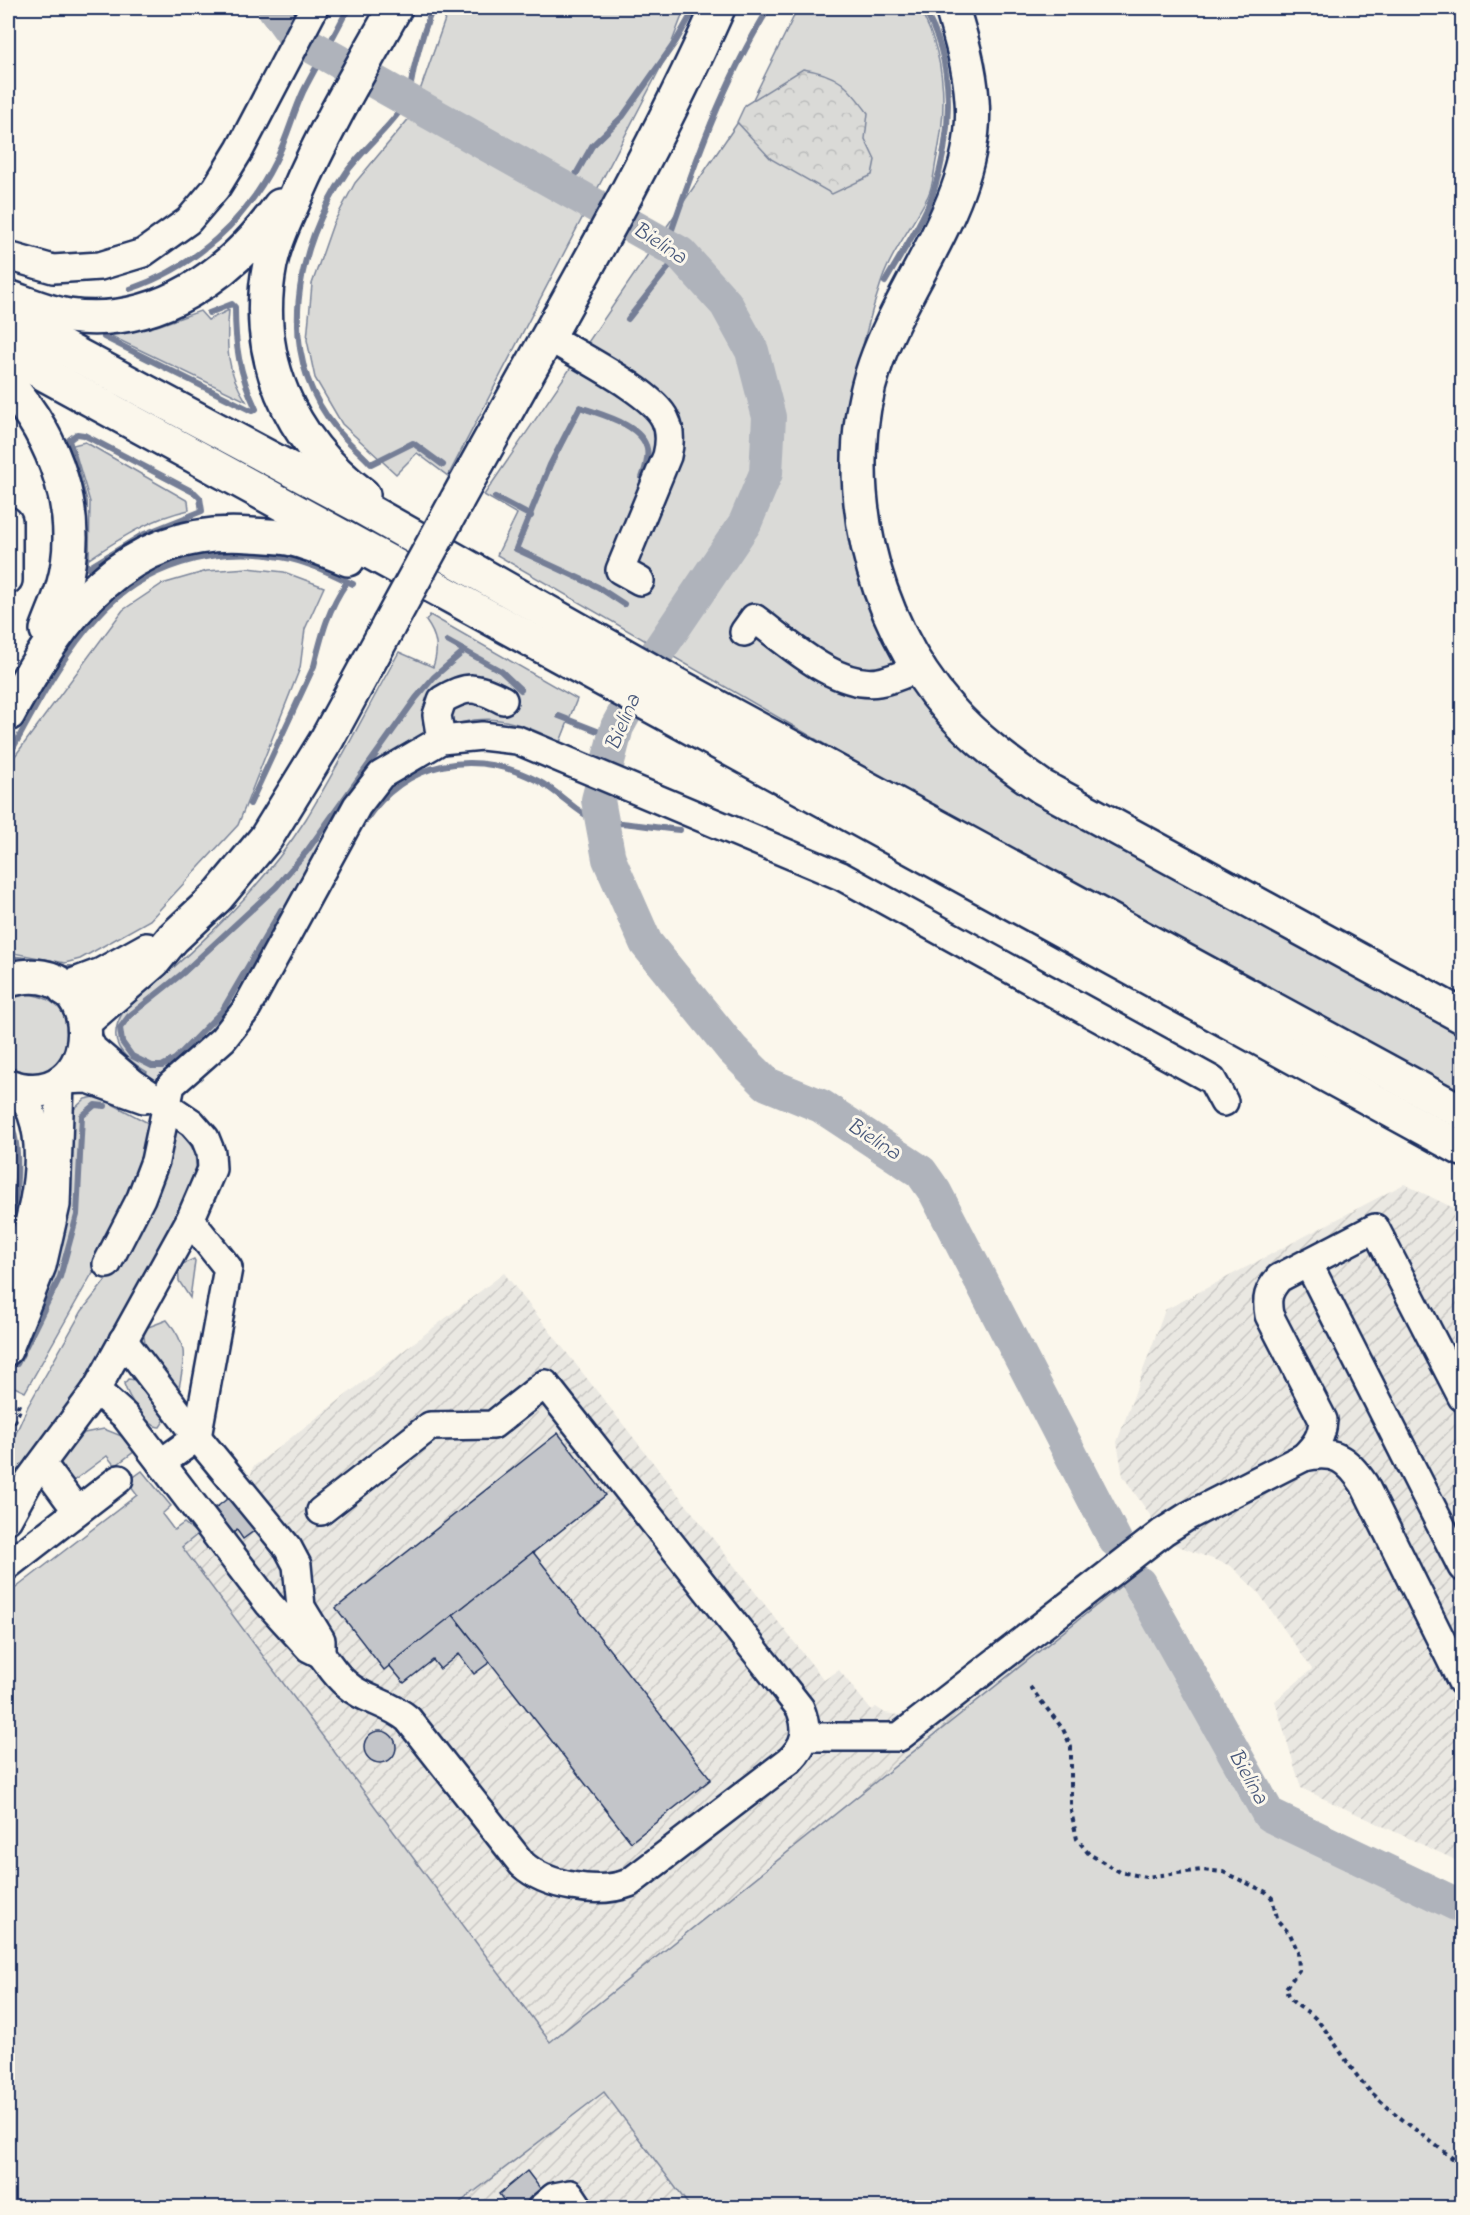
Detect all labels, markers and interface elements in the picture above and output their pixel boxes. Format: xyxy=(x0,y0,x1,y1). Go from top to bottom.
water label: Bielina xyxy=(626,215,693,274)
water label: Bielina xyxy=(598,689,651,756)
water label: Bielina xyxy=(840,1111,907,1170)
water label: Bielina xyxy=(1219,1743,1276,1812)

